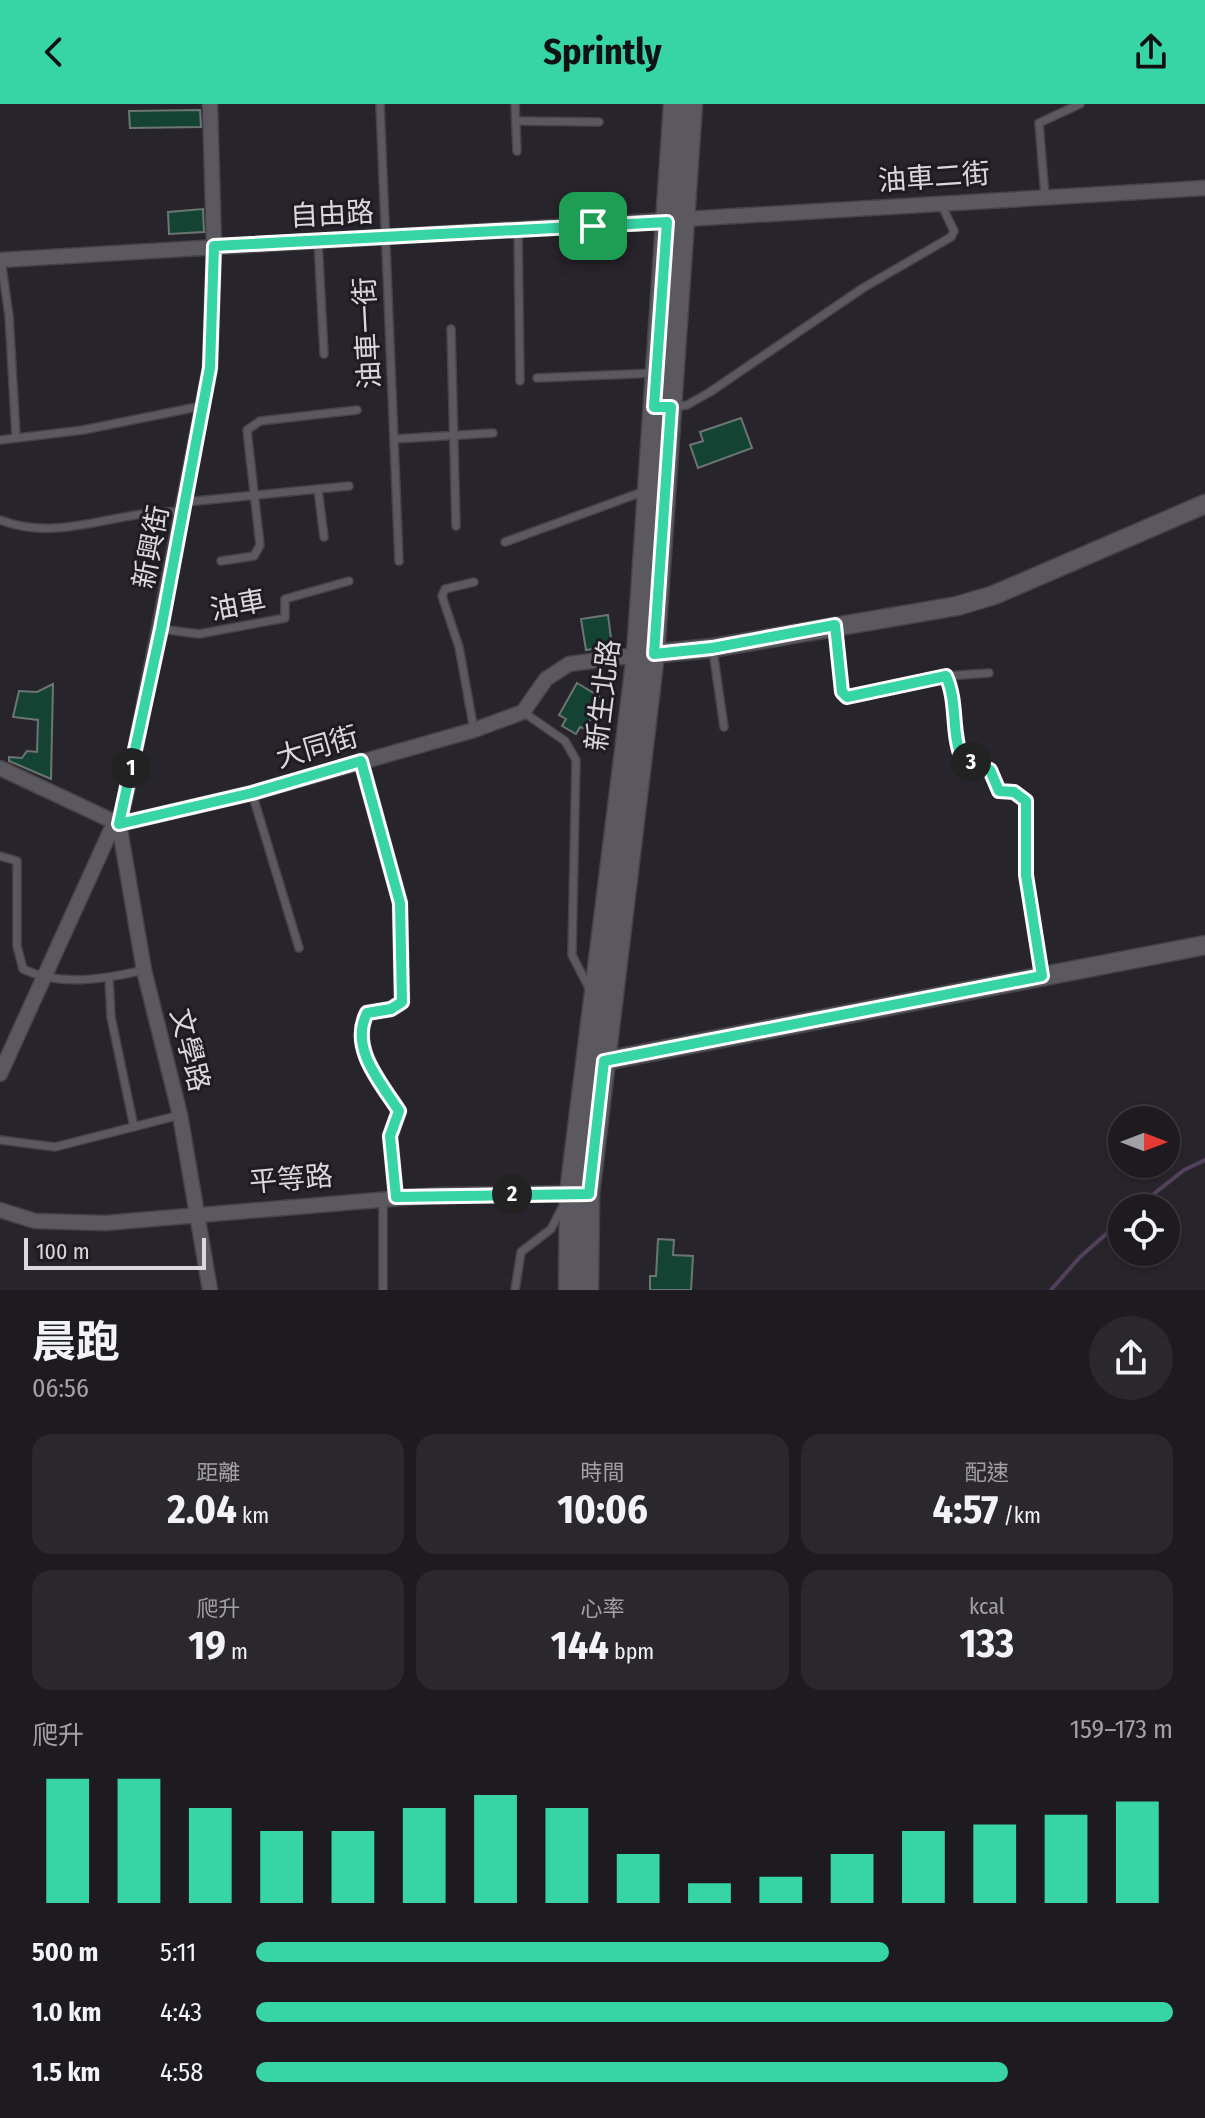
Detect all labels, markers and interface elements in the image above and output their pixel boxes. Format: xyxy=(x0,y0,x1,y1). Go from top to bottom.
icon: back xyxy=(32,30,76,74)
text: Sprintly xyxy=(543,30,662,74)
icon: share xyxy=(1129,30,1173,74)
street label: 油車二街 xyxy=(877,157,991,197)
pin xyxy=(559,192,627,260)
street label: 自由路 xyxy=(289,195,375,233)
icon: arrive xyxy=(571,204,615,248)
street label: 油車一街 xyxy=(348,276,386,390)
street label: 新興街 xyxy=(127,503,175,591)
street label: 油車 xyxy=(207,583,269,627)
street label: 新生北路 xyxy=(580,637,626,753)
street label: 大同街 xyxy=(272,720,362,774)
pin: 3 xyxy=(951,742,991,782)
pin: 1 xyxy=(111,748,151,788)
text: 3 xyxy=(966,748,976,775)
text: 1 xyxy=(126,754,136,781)
street label: 文學路 xyxy=(164,1005,216,1095)
north arrow xyxy=(1108,1106,1180,1178)
map controls xyxy=(1108,1106,1180,1266)
street label: 平等路 xyxy=(248,1159,334,1199)
pin: 2 xyxy=(492,1174,532,1214)
text: 2 xyxy=(507,1180,517,1207)
button: locate xyxy=(1108,1194,1180,1266)
scale bar xyxy=(24,1234,206,1270)
text: 100 m xyxy=(36,1238,90,1265)
text: 晨跑 xyxy=(32,1316,120,1369)
button: share xyxy=(1089,1316,1173,1400)
text: 06:56 xyxy=(32,1373,89,1404)
text: 距離 xyxy=(196,1459,240,1486)
text: 時間 xyxy=(580,1459,625,1486)
text: 配速 xyxy=(965,1459,1009,1486)
text: 2.04 xyxy=(167,1486,237,1534)
text: 10:06 xyxy=(557,1486,648,1534)
text: 4:57 xyxy=(933,1486,998,1534)
text: km xyxy=(237,1502,269,1529)
text: /km xyxy=(998,1502,1041,1529)
text: kcal xyxy=(969,1593,1005,1620)
text: 爬升 xyxy=(196,1595,240,1622)
text: 心率 xyxy=(580,1595,625,1622)
text: 133 xyxy=(959,1620,1014,1668)
text: 19 xyxy=(188,1622,226,1670)
text: 144 xyxy=(551,1622,609,1670)
text: m xyxy=(226,1638,248,1665)
text: bpm xyxy=(609,1638,654,1665)
text: 159–173 m xyxy=(1070,1714,1173,1745)
text: 爬升 xyxy=(32,1720,84,1751)
text: 500 m xyxy=(32,1937,98,1968)
text: 5:11 xyxy=(160,1937,196,1968)
text: 1.0 km xyxy=(32,1997,101,2028)
text: 4:43 xyxy=(160,1997,202,2028)
text: 1.5 km xyxy=(32,2057,100,2088)
text: 4:58 xyxy=(160,2057,203,2088)

